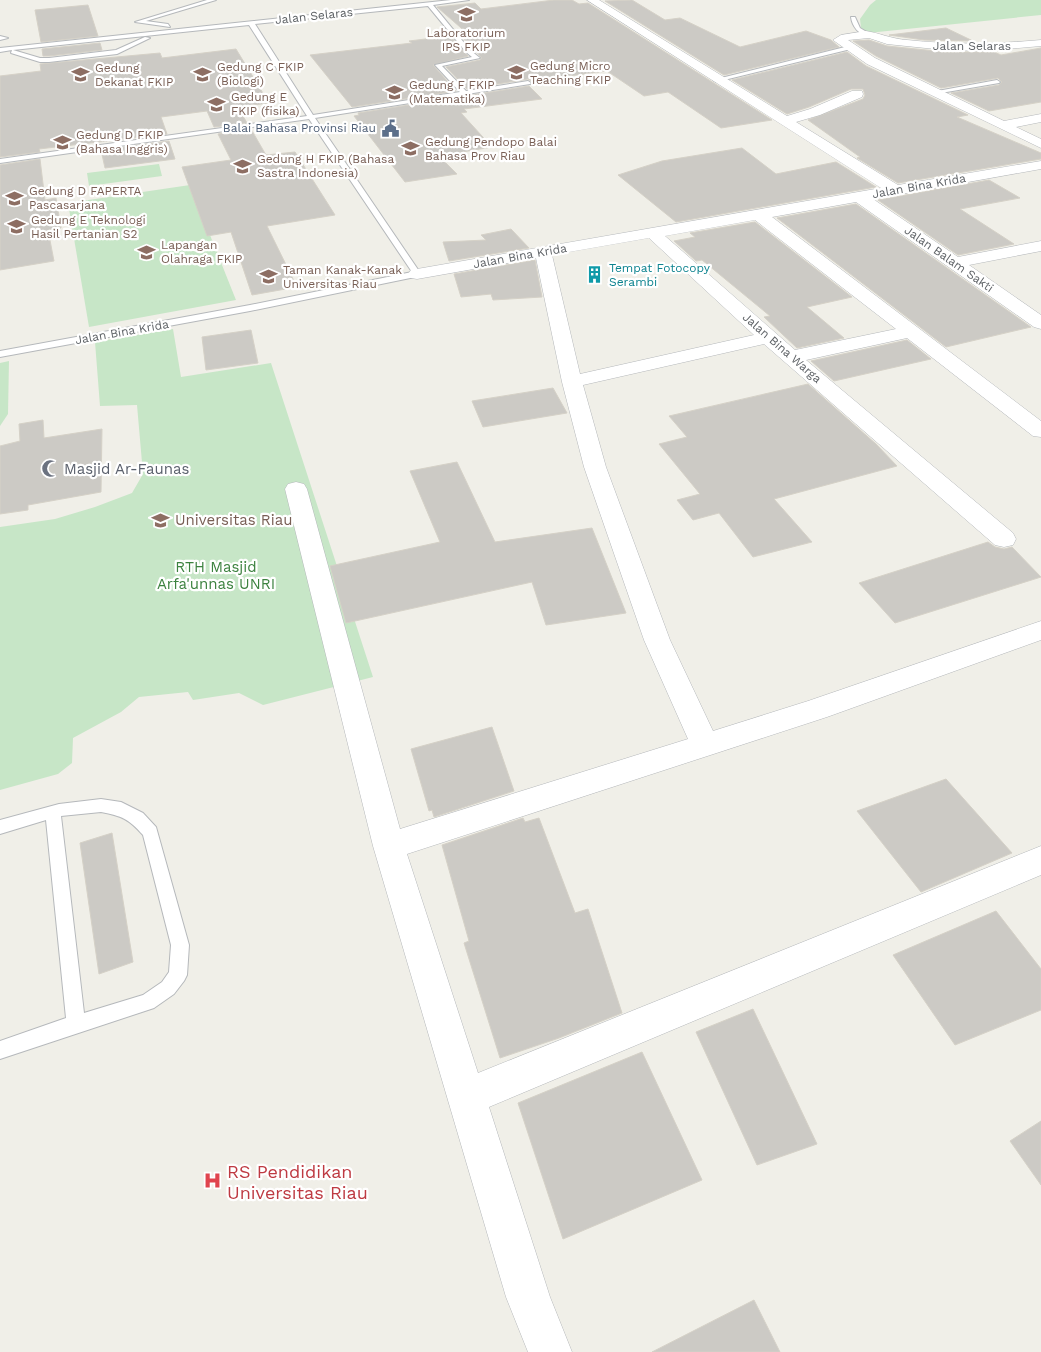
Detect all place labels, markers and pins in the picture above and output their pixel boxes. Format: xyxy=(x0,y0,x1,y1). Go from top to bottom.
school or university icon: Laboratorium IPS FKIP xyxy=(456,4,476,24)
place label: Laboratorium IPS FKIP xyxy=(426,26,506,54)
place label: Gedung Micro Teaching FKIP xyxy=(530,59,611,87)
place label: Gedung C FKIP (Biologi) xyxy=(217,60,304,88)
place label: Gedung Dekanat FKIP xyxy=(95,61,173,89)
school or university icon: Gedung Micro Teaching FKIP xyxy=(506,63,526,83)
school or university icon: Gedung C FKIP (Biologi) xyxy=(193,64,213,84)
school or university icon: Gedung Dekanat FKIP xyxy=(71,65,91,85)
place label: Gedung F FKIP (Matematika) xyxy=(409,78,495,106)
school or university icon: Gedung F FKIP (Matematika) xyxy=(385,82,405,102)
place label: Gedung E FKIP (fisika) xyxy=(231,90,300,118)
school or university icon: Gedung E FKIP (fisika) xyxy=(207,94,227,114)
public building icon: Balai Bahasa Provinsi Riau xyxy=(380,118,400,138)
place label: Balai Bahasa Provinsi Riau xyxy=(223,121,376,135)
place label: Gedung D FKIP (Bahasa Inggris) xyxy=(76,128,168,156)
school or university icon: Gedung D FKIP (Bahasa Inggris) xyxy=(52,132,72,152)
place label: Gedung Pendopo Balai Bahasa Prov Riau xyxy=(425,135,557,163)
school or university icon: Gedung Pendopo Balai Bahasa Prov Riau xyxy=(401,139,421,159)
place label: Gedung H FKIP (Bahasa Sastra Indonesia) xyxy=(257,152,394,180)
school or university icon: Gedung H FKIP (Bahasa Sastra Indonesia) xyxy=(233,156,253,176)
place label: Gedung D FAPERTA Pascasarjana xyxy=(29,184,141,212)
school or university icon: Gedung D FAPERTA Pascasarjana xyxy=(5,188,25,208)
place label: Gedung E Teknologi Hasil Pertanian S2 xyxy=(31,213,146,241)
school or university icon: Gedung E Teknologi Hasil Pertanian S2 xyxy=(7,217,27,237)
place label: Lapangan Olahraga FKIP xyxy=(161,238,242,266)
school or university icon: Lapangan Olahraga FKIP xyxy=(137,242,157,262)
place label: Tempat Fotocopy Serambi xyxy=(609,261,711,289)
place label: Taman Kanak-Kanak Universitas Riau xyxy=(283,263,402,291)
building icon: Tempat Fotocopy Serambi xyxy=(585,265,605,285)
school or university icon: Taman Kanak-Kanak Universitas Riau xyxy=(259,267,279,287)
mosque icon: Masjid Ar-Faunas xyxy=(40,459,60,479)
place label: Masjid Ar-Faunas xyxy=(64,460,189,478)
school or university icon: Universitas Riau xyxy=(151,510,171,530)
place label: Universitas Riau xyxy=(175,511,292,529)
place label: RS Pendidikan Universitas Riau xyxy=(227,1161,368,1203)
hospital icon: RS Pendidikan Universitas Riau xyxy=(203,1171,223,1191)

